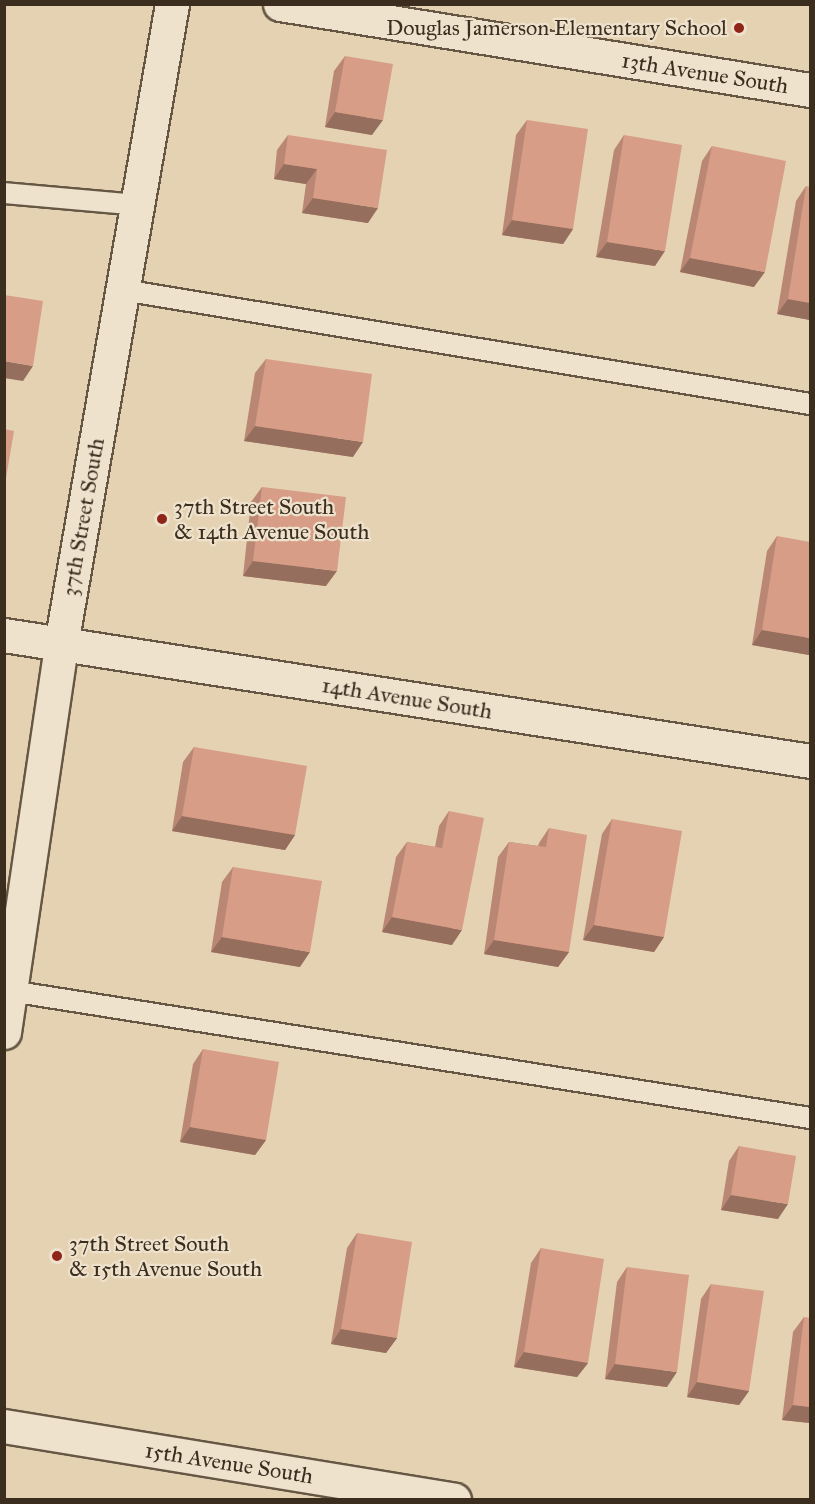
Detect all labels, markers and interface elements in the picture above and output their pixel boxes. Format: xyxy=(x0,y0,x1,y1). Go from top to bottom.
place label: Douglas Jamerson Elementary School xyxy=(386,15,727,41)
marker: Douglas Jamerson Elementary School xyxy=(732,21,746,35)
street label: 13th Avenue South xyxy=(620,47,790,99)
street label: 37th Street South xyxy=(56,436,110,598)
place label: 37th Street South & 14th Avenue South xyxy=(174,493,370,544)
marker: 37th Street South & 14th Avenue South xyxy=(155,512,169,526)
street label: 14th Avenue South xyxy=(320,671,494,725)
place label: 37th Street South & 15th Avenue South xyxy=(69,1230,262,1282)
marker: 37th Street South & 15th Avenue South xyxy=(50,1249,64,1263)
street label: 15th Avenue South xyxy=(143,1437,315,1489)

